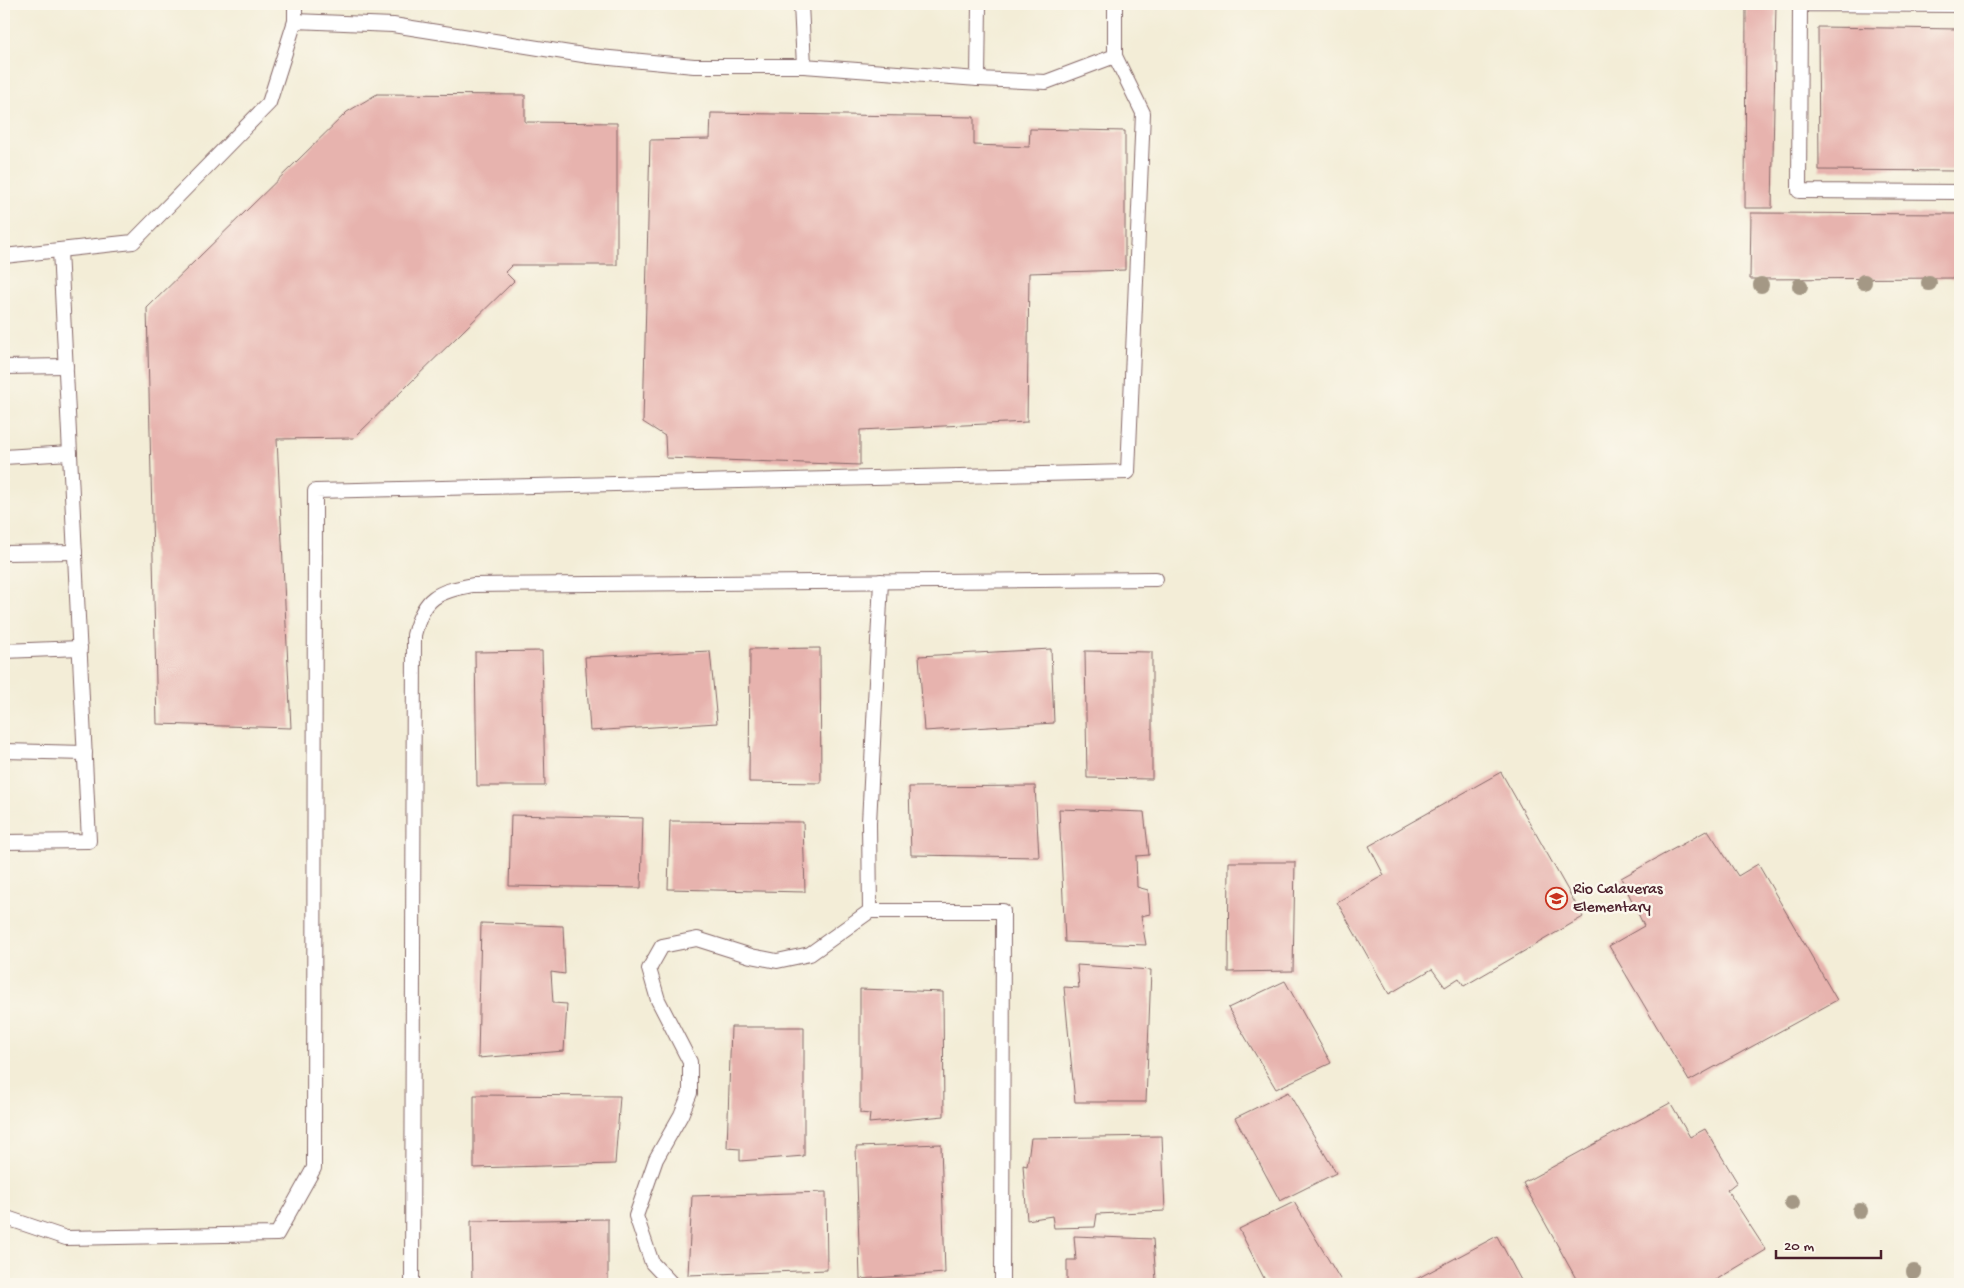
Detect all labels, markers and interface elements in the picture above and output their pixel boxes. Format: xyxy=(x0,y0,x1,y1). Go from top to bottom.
place label: Rio Calaveras Elementary xyxy=(1573,881,1664,918)
school or university icon: Rio Calaveras Elementary xyxy=(1545,887,1569,911)
scale bar xyxy=(1776,1228,1882,1260)
text: 20 m xyxy=(1784,1238,1814,1256)

